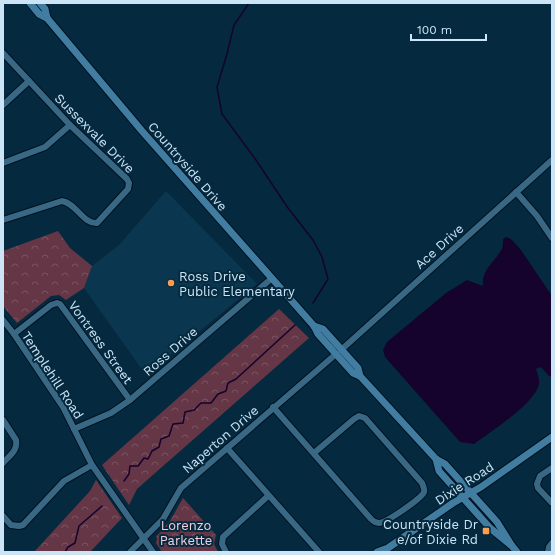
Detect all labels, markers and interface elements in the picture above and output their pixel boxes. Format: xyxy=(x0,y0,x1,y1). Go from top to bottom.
scale bar xyxy=(411,16,486,42)
text: 100 m xyxy=(417,23,452,37)
street label: Sussexvale Drive xyxy=(52,90,138,176)
street label: Countryside Drive xyxy=(145,119,230,214)
street label: Ace Drive xyxy=(412,221,467,272)
place label: Ross Drive Public Elementary xyxy=(179,269,295,299)
marker: Ross Drive Public Elementary xyxy=(166,278,176,288)
street label: Vontress Street xyxy=(65,298,136,387)
street label: Ross Drive xyxy=(140,324,200,379)
street label: Templehill Road xyxy=(19,329,86,422)
street label: Naperton Drive xyxy=(179,402,261,476)
street label: Dixie Road xyxy=(432,459,496,508)
place label: Countryside Dr e/of Dixie Rd xyxy=(383,517,478,547)
park label: Lorenzo Parkette xyxy=(160,518,212,548)
marker: Countryside Dr e/of Dixie Rd xyxy=(481,526,491,536)

